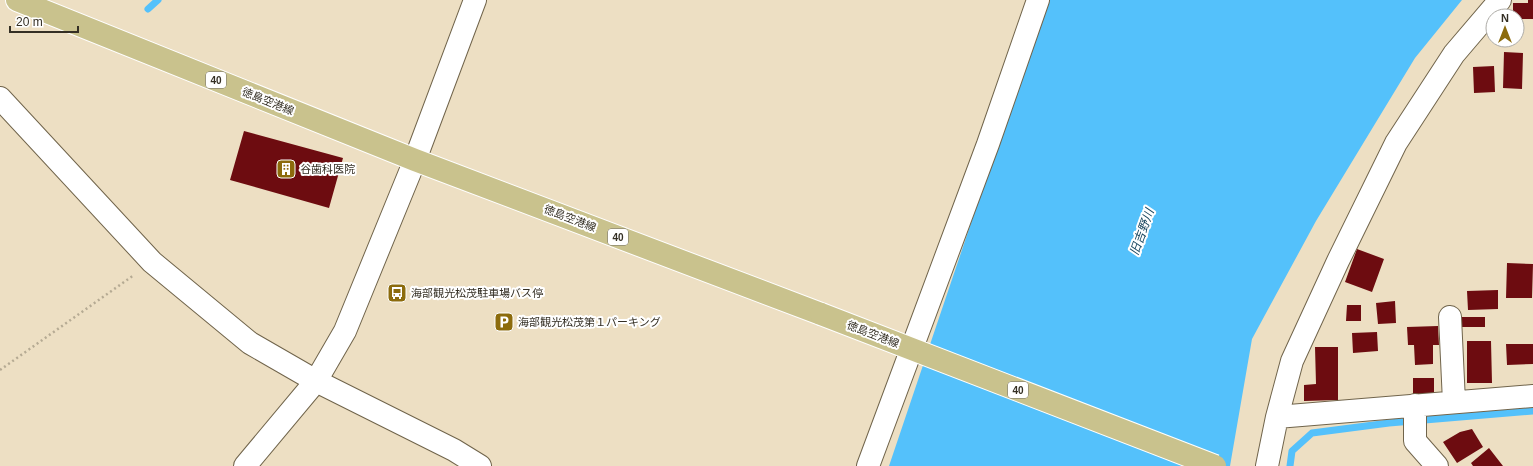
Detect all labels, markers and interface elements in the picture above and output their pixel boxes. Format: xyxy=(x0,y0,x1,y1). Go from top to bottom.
scale bar xyxy=(10,8,78,34)
north arrow xyxy=(1485,8,1525,48)
text: N xyxy=(1501,12,1509,24)
text: 20 m xyxy=(16,15,43,29)
road number: 40 xyxy=(206,72,226,88)
street label: 徳島空港線 xyxy=(240,85,296,117)
building icon: 谷歯科医院 xyxy=(275,158,297,180)
place label: 谷歯科医院 xyxy=(300,163,355,175)
street label: 徳島空港線 xyxy=(542,203,598,233)
water label: 旧吉野川 xyxy=(1127,205,1157,257)
road number: 40 xyxy=(608,229,628,245)
bus stop icon: 海部観光松茂駐車場バス停 xyxy=(386,282,408,304)
place label: 海部観光松茂駐車場バス停 xyxy=(411,287,544,299)
parking icon: 海部観光松茂第１パーキング xyxy=(493,311,515,333)
place label: 海部観光松茂第１パーキング xyxy=(518,316,661,328)
street label: 徳島空港線 xyxy=(845,319,901,349)
road number: 40 xyxy=(1008,382,1028,398)

